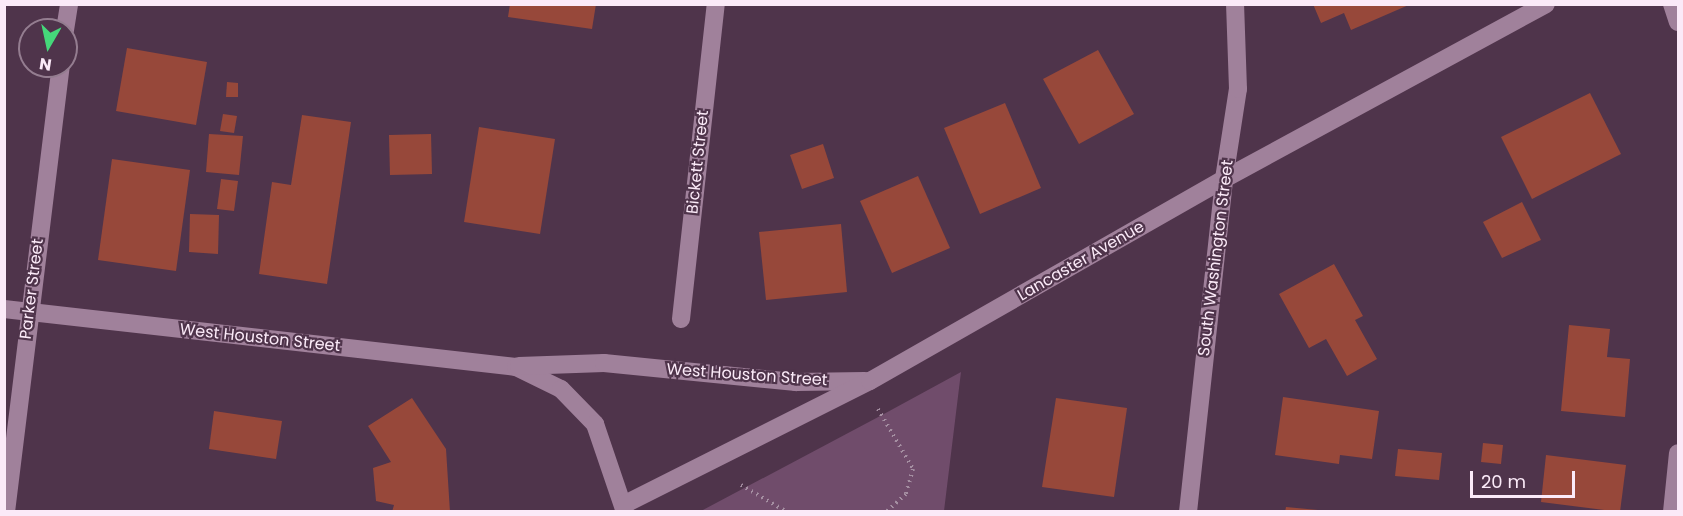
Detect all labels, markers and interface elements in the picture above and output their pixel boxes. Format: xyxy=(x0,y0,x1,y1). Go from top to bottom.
north arrow xyxy=(18,18,78,78)
text: N xyxy=(38,52,53,77)
street label: Bickett Street xyxy=(683,109,713,215)
street label: South Washington Street xyxy=(1194,159,1238,357)
street label: Lancaster Avenue xyxy=(1014,217,1148,305)
street label: Parker Street xyxy=(16,238,48,340)
street label: West Houston Street xyxy=(179,320,341,356)
street label: West Houston Street xyxy=(666,360,828,390)
scale bar xyxy=(1473,459,1578,497)
text: 20 m xyxy=(1481,469,1526,494)

